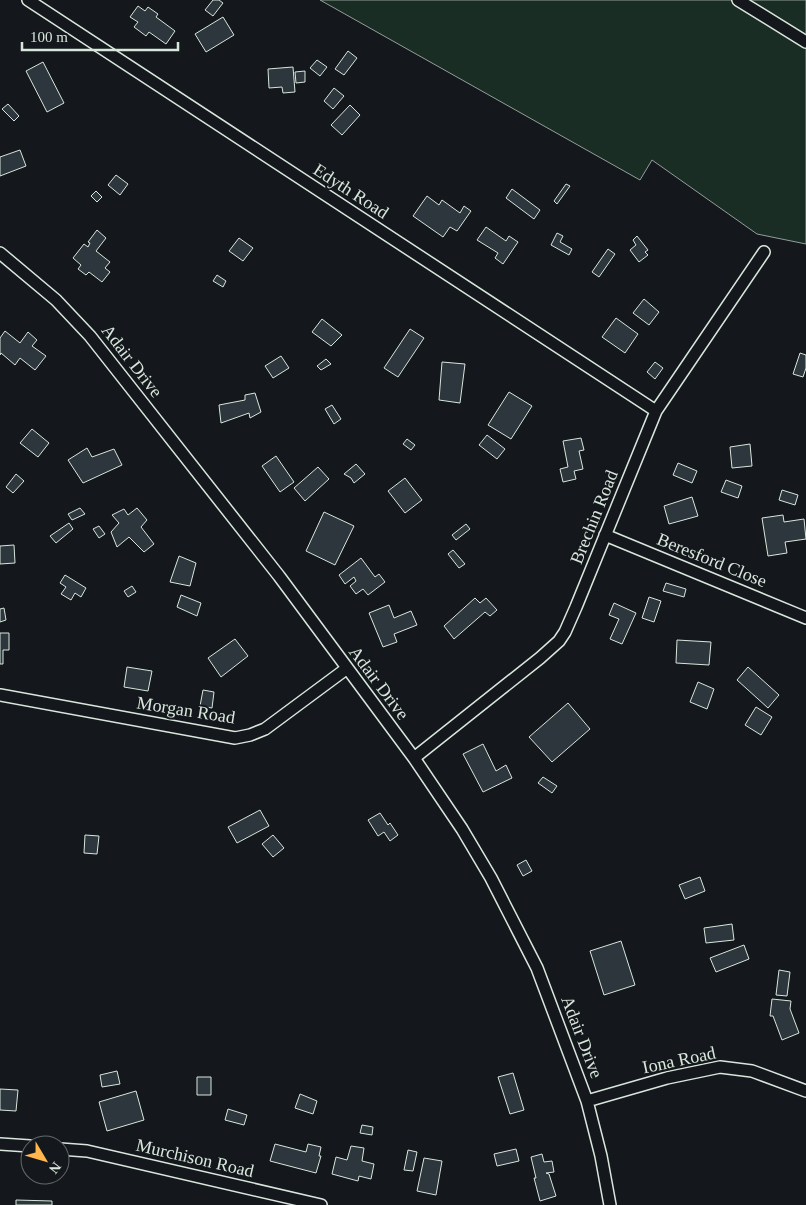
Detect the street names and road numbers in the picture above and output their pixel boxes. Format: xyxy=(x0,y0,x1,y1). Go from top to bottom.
street label: Edyth Road xyxy=(310,159,392,223)
street label: Adair Drive xyxy=(98,321,167,401)
street label: Brechin Road xyxy=(566,467,622,567)
street label: Beresford Close xyxy=(654,529,770,591)
street label: Adair Drive xyxy=(345,642,413,724)
street label: Morgan Road xyxy=(135,692,237,728)
street label: Adair Drive xyxy=(557,993,607,1081)
street label: Iona Road xyxy=(640,1042,718,1078)
street label: Murchison Road xyxy=(134,1135,256,1181)

